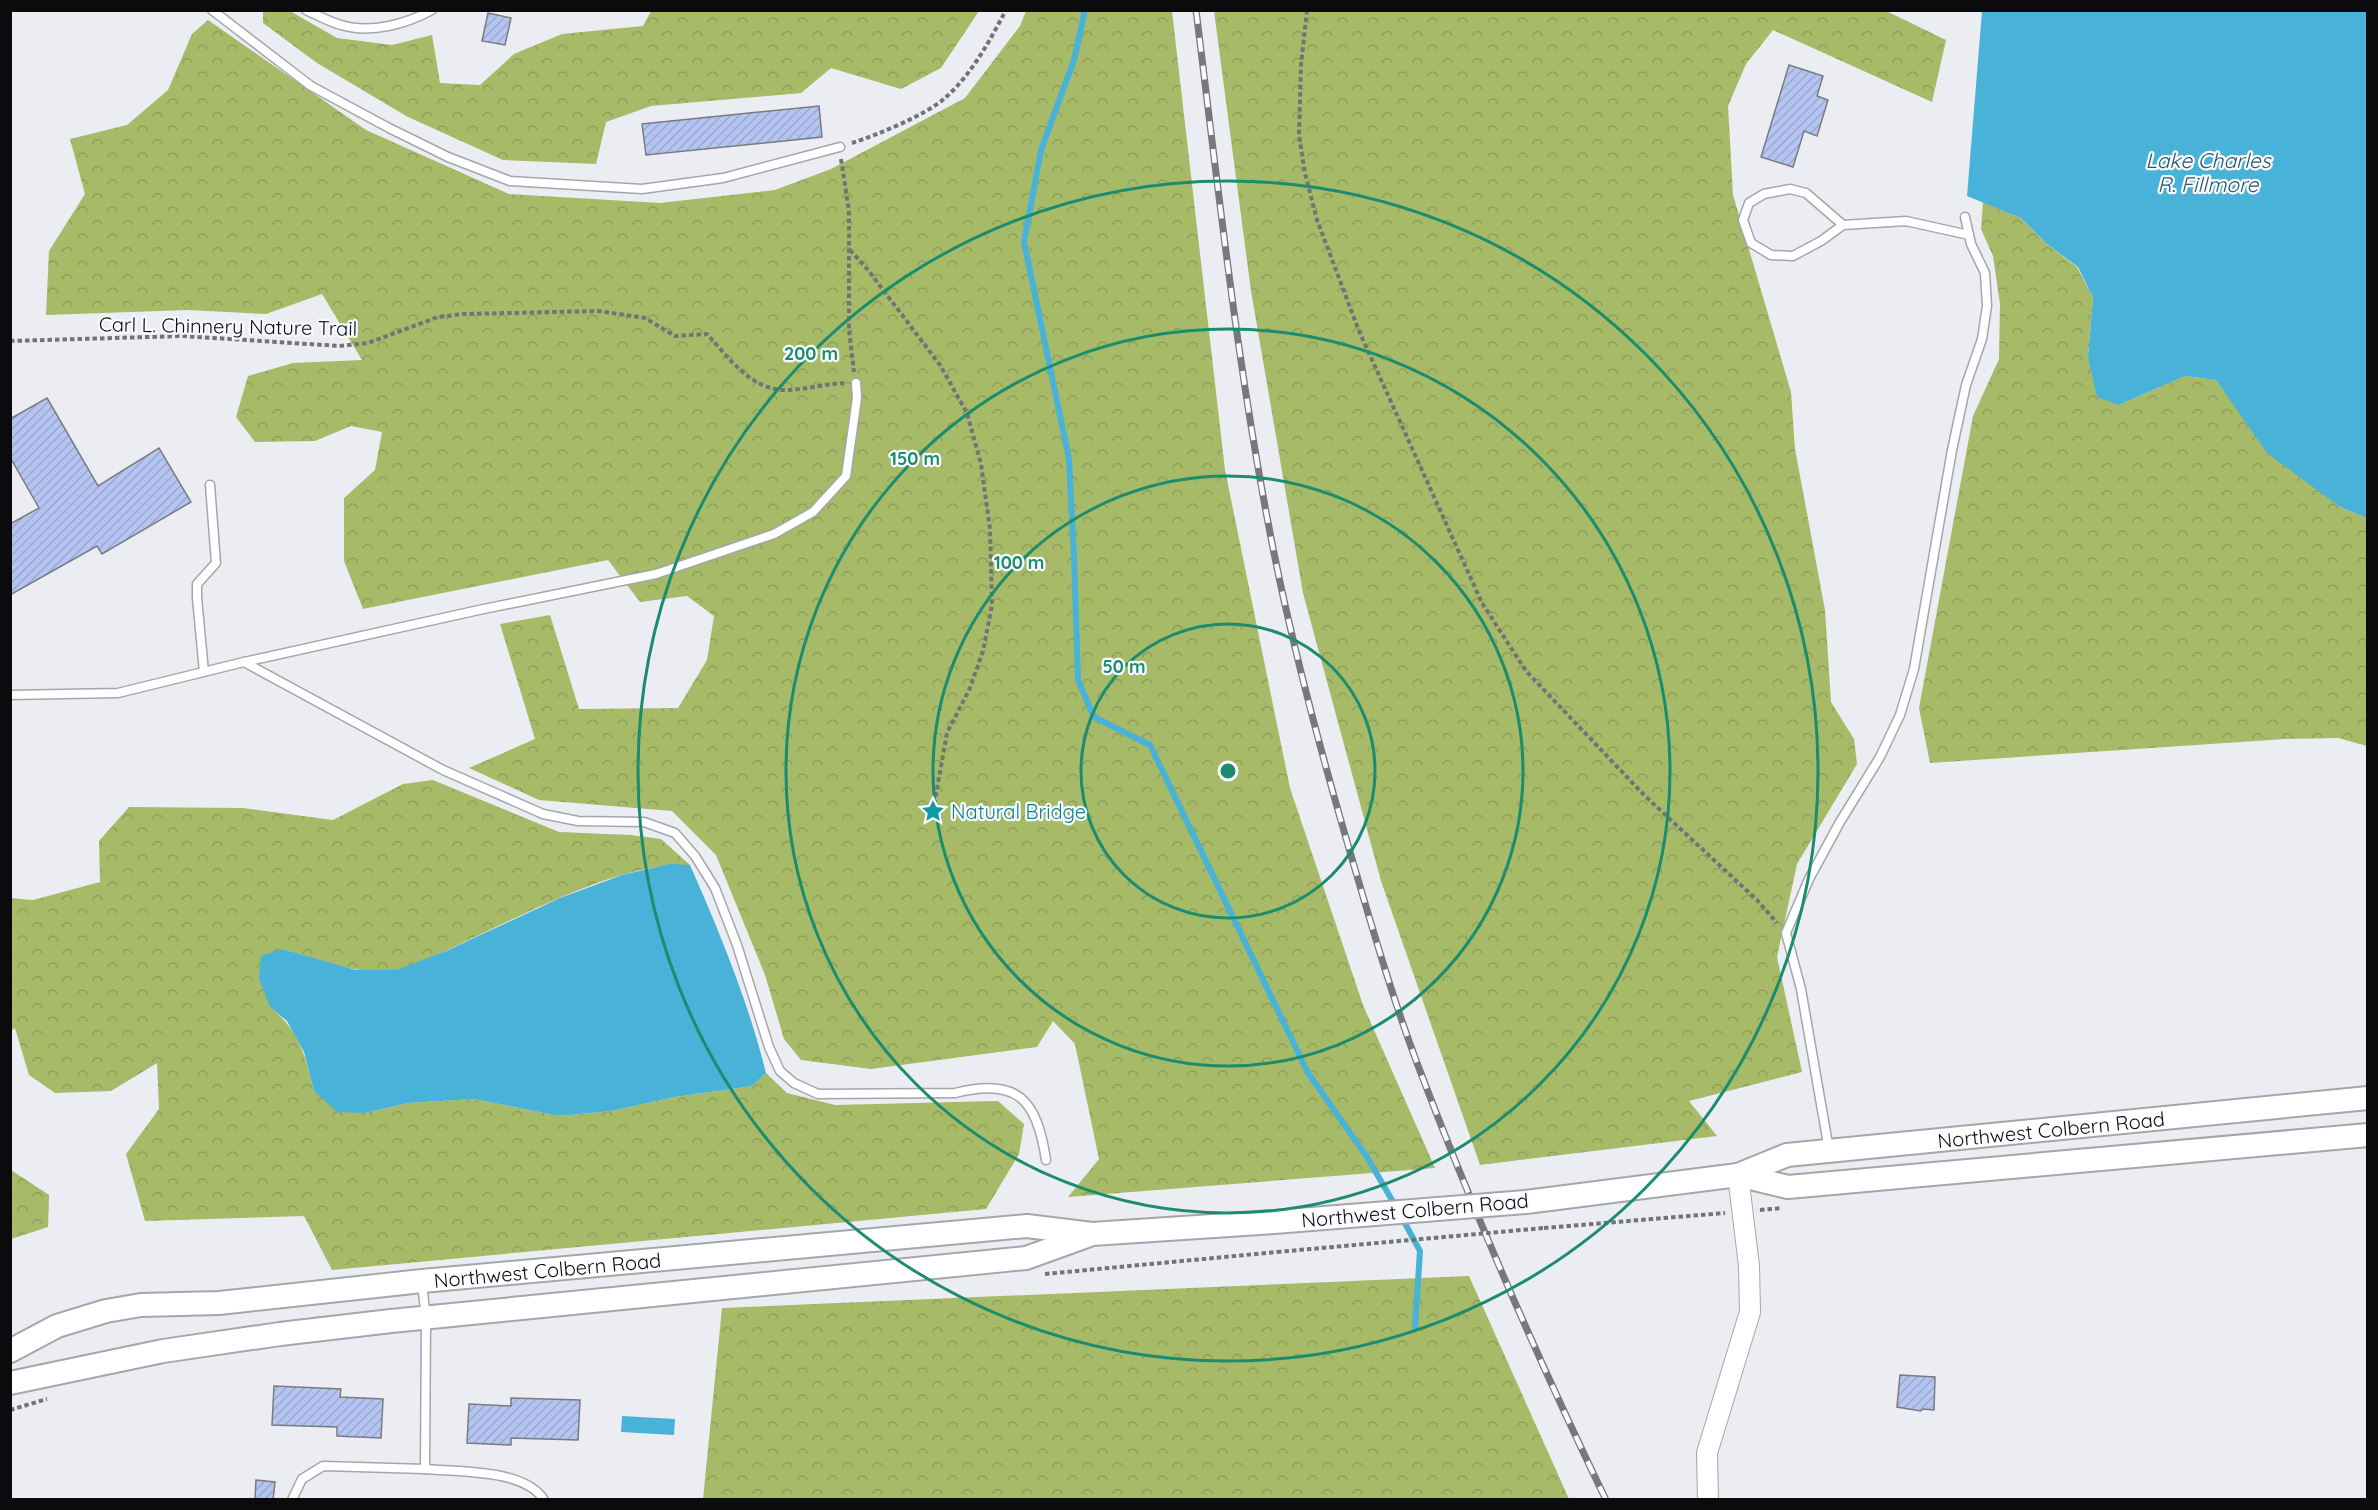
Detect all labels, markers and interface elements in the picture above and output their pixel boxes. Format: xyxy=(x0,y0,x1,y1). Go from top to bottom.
water label: Lake Charles R. Fillmore xyxy=(2145,147,2272,197)
street label: Carl L. Chinnery Nature Trail xyxy=(99,311,357,341)
text: 200 m xyxy=(784,342,838,365)
text: 150 m xyxy=(890,447,940,470)
text: 100 m xyxy=(994,551,1044,574)
text: 50 m xyxy=(1102,655,1146,678)
centre of rings xyxy=(1218,761,1238,781)
place icon: Natural Bridge xyxy=(920,798,946,824)
place label: Natural Bridge xyxy=(951,799,1086,824)
street label: Northwest Colbern Road xyxy=(1936,1106,2166,1153)
street label: Northwest Colbern Road xyxy=(1300,1188,1530,1232)
street label: Northwest Colbern Road xyxy=(433,1247,662,1292)

